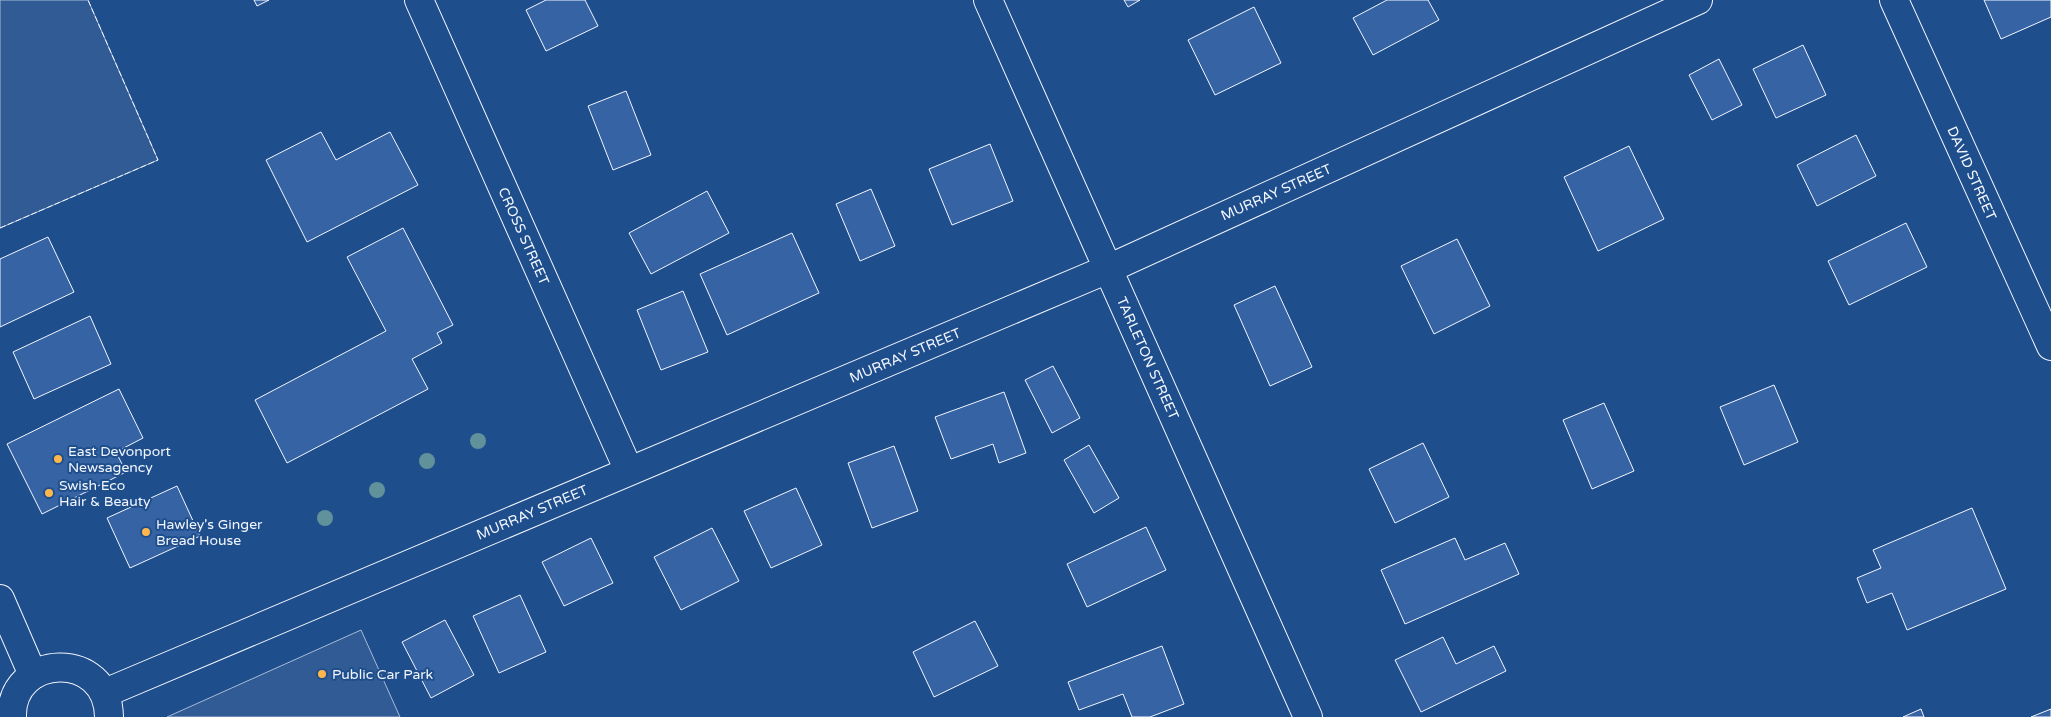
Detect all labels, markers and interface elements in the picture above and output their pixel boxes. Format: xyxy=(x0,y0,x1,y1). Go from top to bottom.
street label: DAVID STREET xyxy=(1943,124,2000,223)
street label: MURRAY STREET xyxy=(1218,160,1335,224)
street label: CROSS STREET xyxy=(494,185,553,288)
street label: TARLETON STREET xyxy=(1113,294,1182,423)
street label: MURRAY STREET xyxy=(847,324,964,387)
place label: East Devonport Newsagency xyxy=(68,443,172,476)
marker: East Devonport Newsagency xyxy=(52,453,64,465)
place label: Swish Eco Hair & Beauty xyxy=(59,477,151,510)
street label: MURRAY STREET xyxy=(474,481,591,544)
marker: Swish Eco Hair & Beauty xyxy=(43,487,55,499)
place label: Hawley's Ginger Bread House xyxy=(156,516,263,549)
marker: Hawley's Ginger Bread House xyxy=(140,526,152,538)
place label: Public Car Park xyxy=(332,666,434,683)
marker: Public Car Park xyxy=(316,668,328,680)

